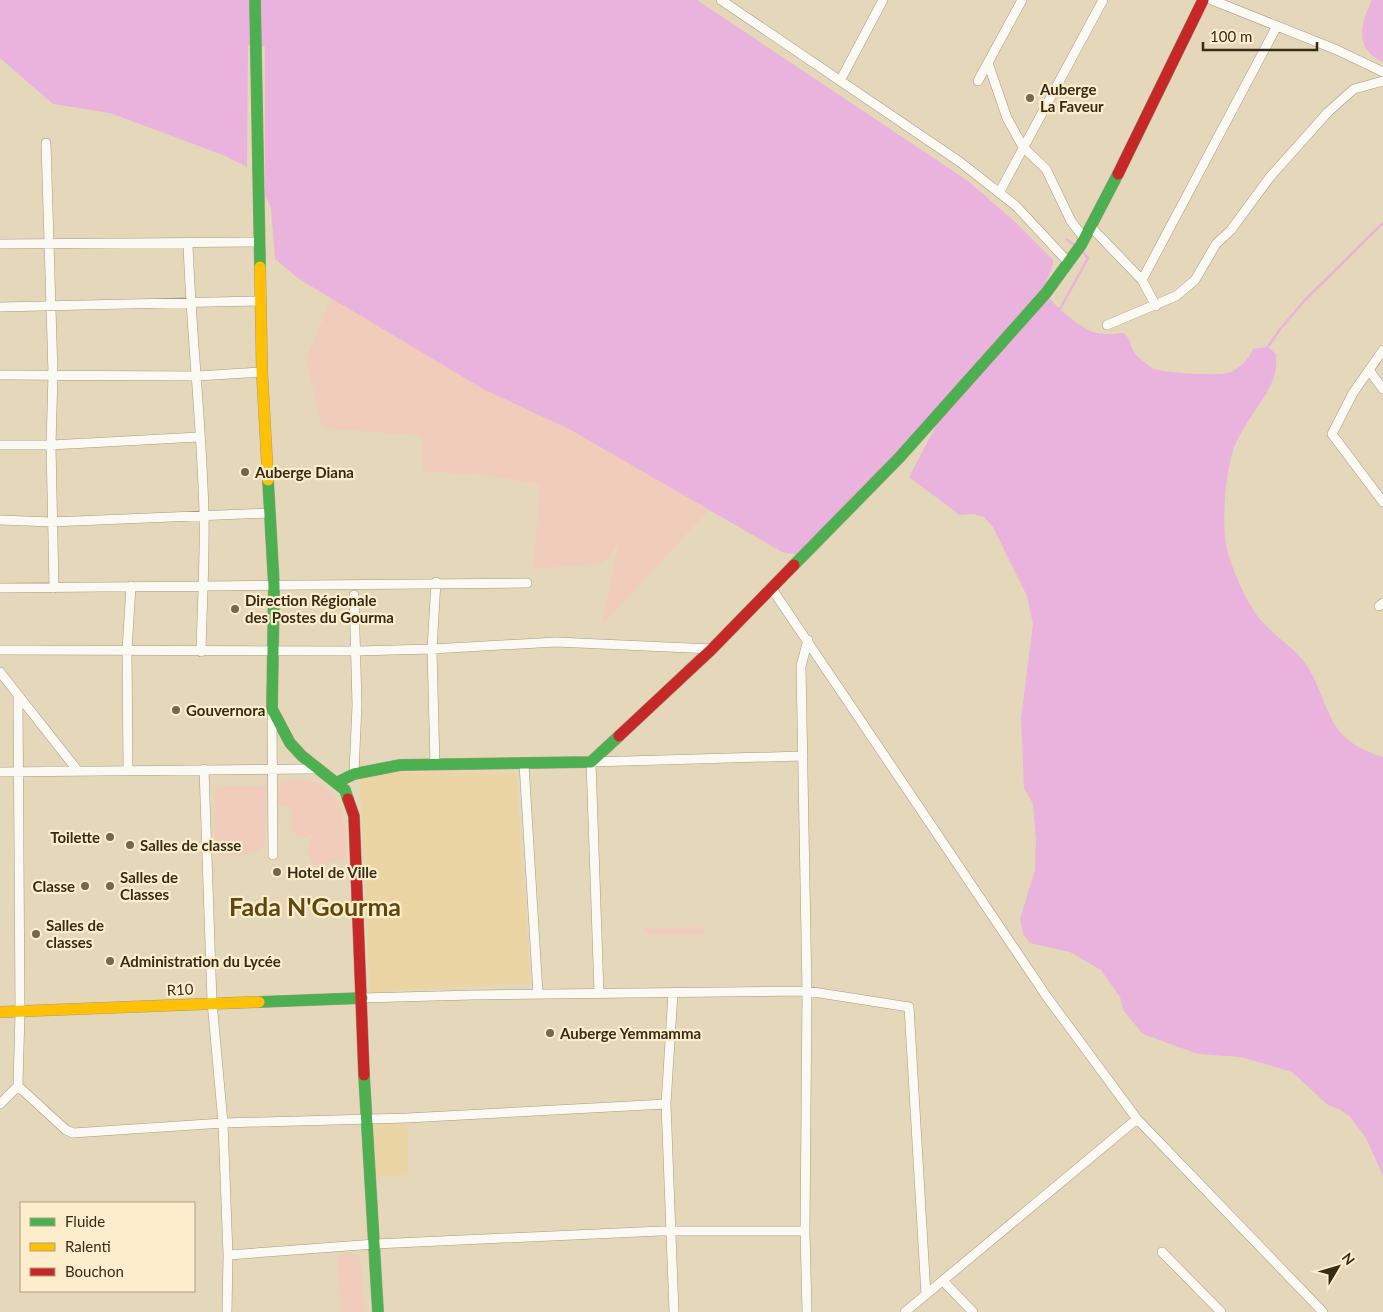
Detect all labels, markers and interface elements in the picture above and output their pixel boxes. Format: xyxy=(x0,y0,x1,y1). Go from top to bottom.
scale bar xyxy=(1203,20,1317,52)
text: 100 m xyxy=(1210,27,1252,45)
place label: Auberge La Faveur xyxy=(1039,80,1104,115)
marker: Auberge La Faveur xyxy=(1024,92,1036,104)
place label: Auberge Diana xyxy=(254,463,354,481)
marker: Auberge Diana xyxy=(239,466,251,478)
place label: Direction Régionale des Postes du Gourma xyxy=(245,591,394,626)
marker: Direction Régionale des Postes du Gourma xyxy=(229,603,241,615)
place label: Gouvernora xyxy=(186,701,265,719)
marker: Gouvernora xyxy=(170,704,182,716)
place label: Toilette xyxy=(50,828,100,846)
marker: Toilette xyxy=(104,831,116,843)
place label: Salles de classe xyxy=(140,836,241,854)
marker: Salles de classe xyxy=(124,839,136,851)
place label: Hotel de Ville xyxy=(287,863,377,881)
marker: Hotel de Ville xyxy=(271,866,283,878)
place label: Salles de Classes xyxy=(120,868,178,903)
place label: Classe xyxy=(33,877,75,895)
marker: Classe xyxy=(79,880,91,892)
marker: Salles de Classes xyxy=(104,880,116,892)
district label: Fada N'Gourma xyxy=(229,891,401,921)
place label: Salles de classes xyxy=(46,916,104,951)
marker: Salles de classes xyxy=(30,928,42,940)
place label: Administration du Lycée xyxy=(119,952,281,970)
marker: Administration du Lycée xyxy=(104,955,116,967)
street label: R10 xyxy=(166,979,194,999)
place label: Auberge Yemmamma xyxy=(559,1024,701,1042)
marker: Auberge Yemmamma xyxy=(544,1027,556,1039)
legend xyxy=(20,1202,195,1292)
text: Fluide xyxy=(65,1212,105,1230)
text: Ralenti xyxy=(65,1237,111,1255)
north arrow xyxy=(1313,1242,1363,1292)
text: N xyxy=(1339,1249,1359,1268)
text: Bouchon xyxy=(65,1262,124,1280)

